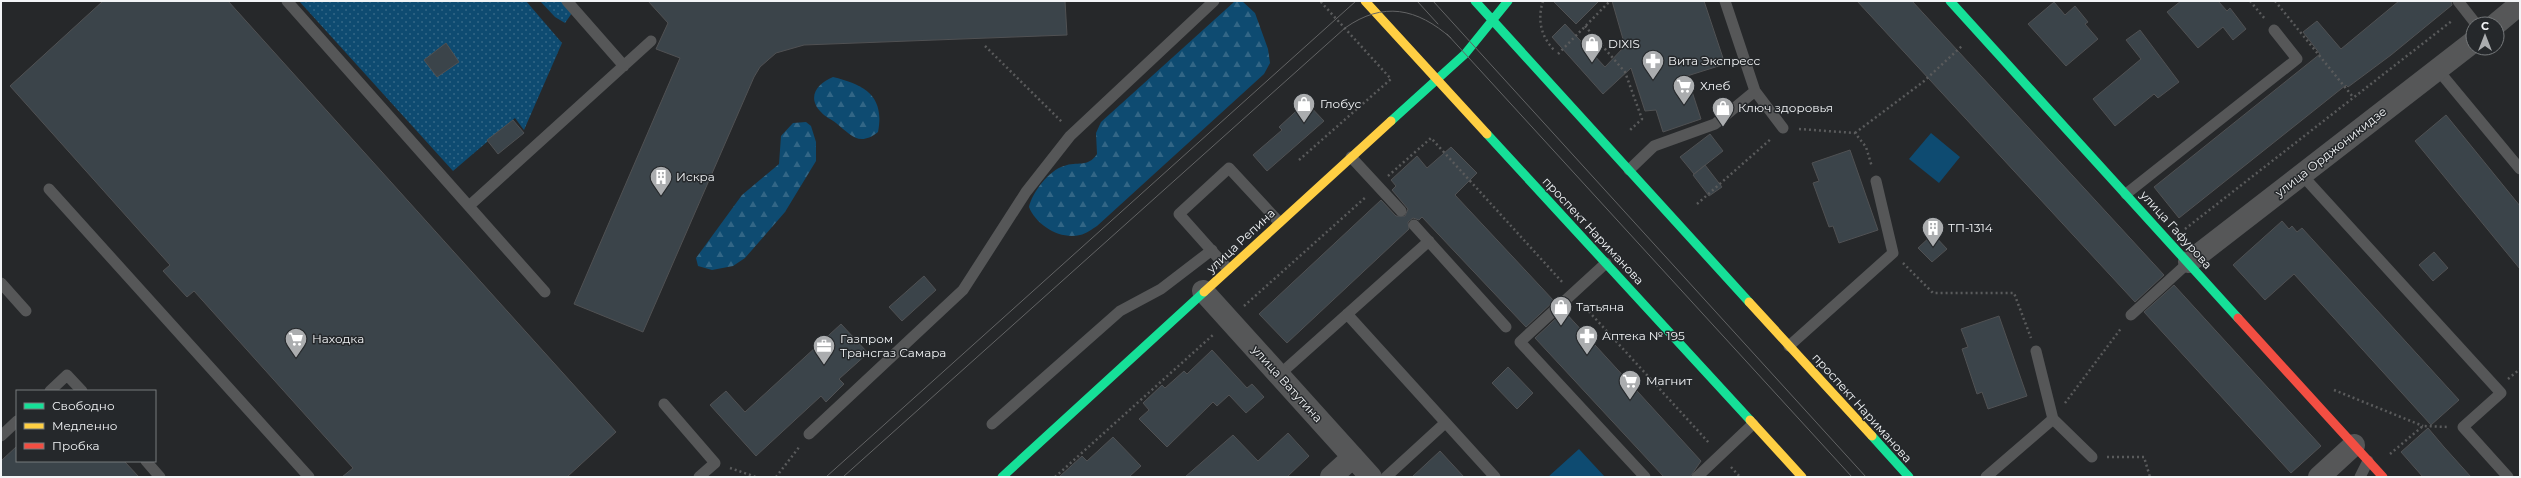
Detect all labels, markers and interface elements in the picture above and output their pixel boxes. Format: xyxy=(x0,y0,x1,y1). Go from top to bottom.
north arrow xyxy=(2465,16,2505,56)
text: С xyxy=(2481,19,2489,33)
shop icon: DIXIS xyxy=(1579,31,1605,64)
place label: DIXIS xyxy=(1608,36,1640,51)
pharmacy icon: Вита Экспресс xyxy=(1640,48,1666,81)
place label: Вита Экспресс xyxy=(1668,53,1760,68)
supermarket icon: Хлеб xyxy=(1671,73,1697,106)
place label: Хлеб xyxy=(1700,78,1731,93)
shop icon: Глобус xyxy=(1291,91,1317,124)
shop icon: Ключ здоровья xyxy=(1710,95,1736,128)
place label: Глобус xyxy=(1320,96,1361,111)
place label: Ключ здоровья xyxy=(1738,100,1833,115)
street label: улица Орджоникидзе xyxy=(2271,103,2389,200)
building icon: Искра xyxy=(648,164,674,197)
place label: Искра xyxy=(676,169,715,184)
street label: проспект Нариманова xyxy=(1540,174,1647,288)
street label: улица Гафурова xyxy=(2137,187,2215,272)
street label: улица Репина xyxy=(1203,205,1278,277)
building icon: ТП-1314 xyxy=(1920,215,1946,248)
place label: ТП-1314 xyxy=(1948,220,1993,235)
shop icon: Татьяна xyxy=(1548,294,1574,327)
place label: Татьяна xyxy=(1576,299,1624,314)
pharmacy icon: Аптека № 195 xyxy=(1574,323,1600,356)
supermarket icon: Находка xyxy=(283,326,309,359)
place label: Аптека № 195 xyxy=(1602,328,1685,343)
place label: Находка xyxy=(312,331,364,346)
place label: Газпром Трансгаз Самара xyxy=(840,331,946,360)
office icon: Газпром Трансгаз Самара xyxy=(811,333,837,366)
street label: улица Ватутина xyxy=(1248,341,1326,425)
street label: проспект Нариманова xyxy=(1809,350,1915,465)
supermarket icon: Магнит xyxy=(1617,368,1643,401)
place label: Магнит xyxy=(1646,373,1693,388)
legend xyxy=(16,390,156,462)
text: Свободно xyxy=(52,398,115,413)
text: Медленно xyxy=(52,418,118,433)
text: Пробка xyxy=(52,438,100,453)

